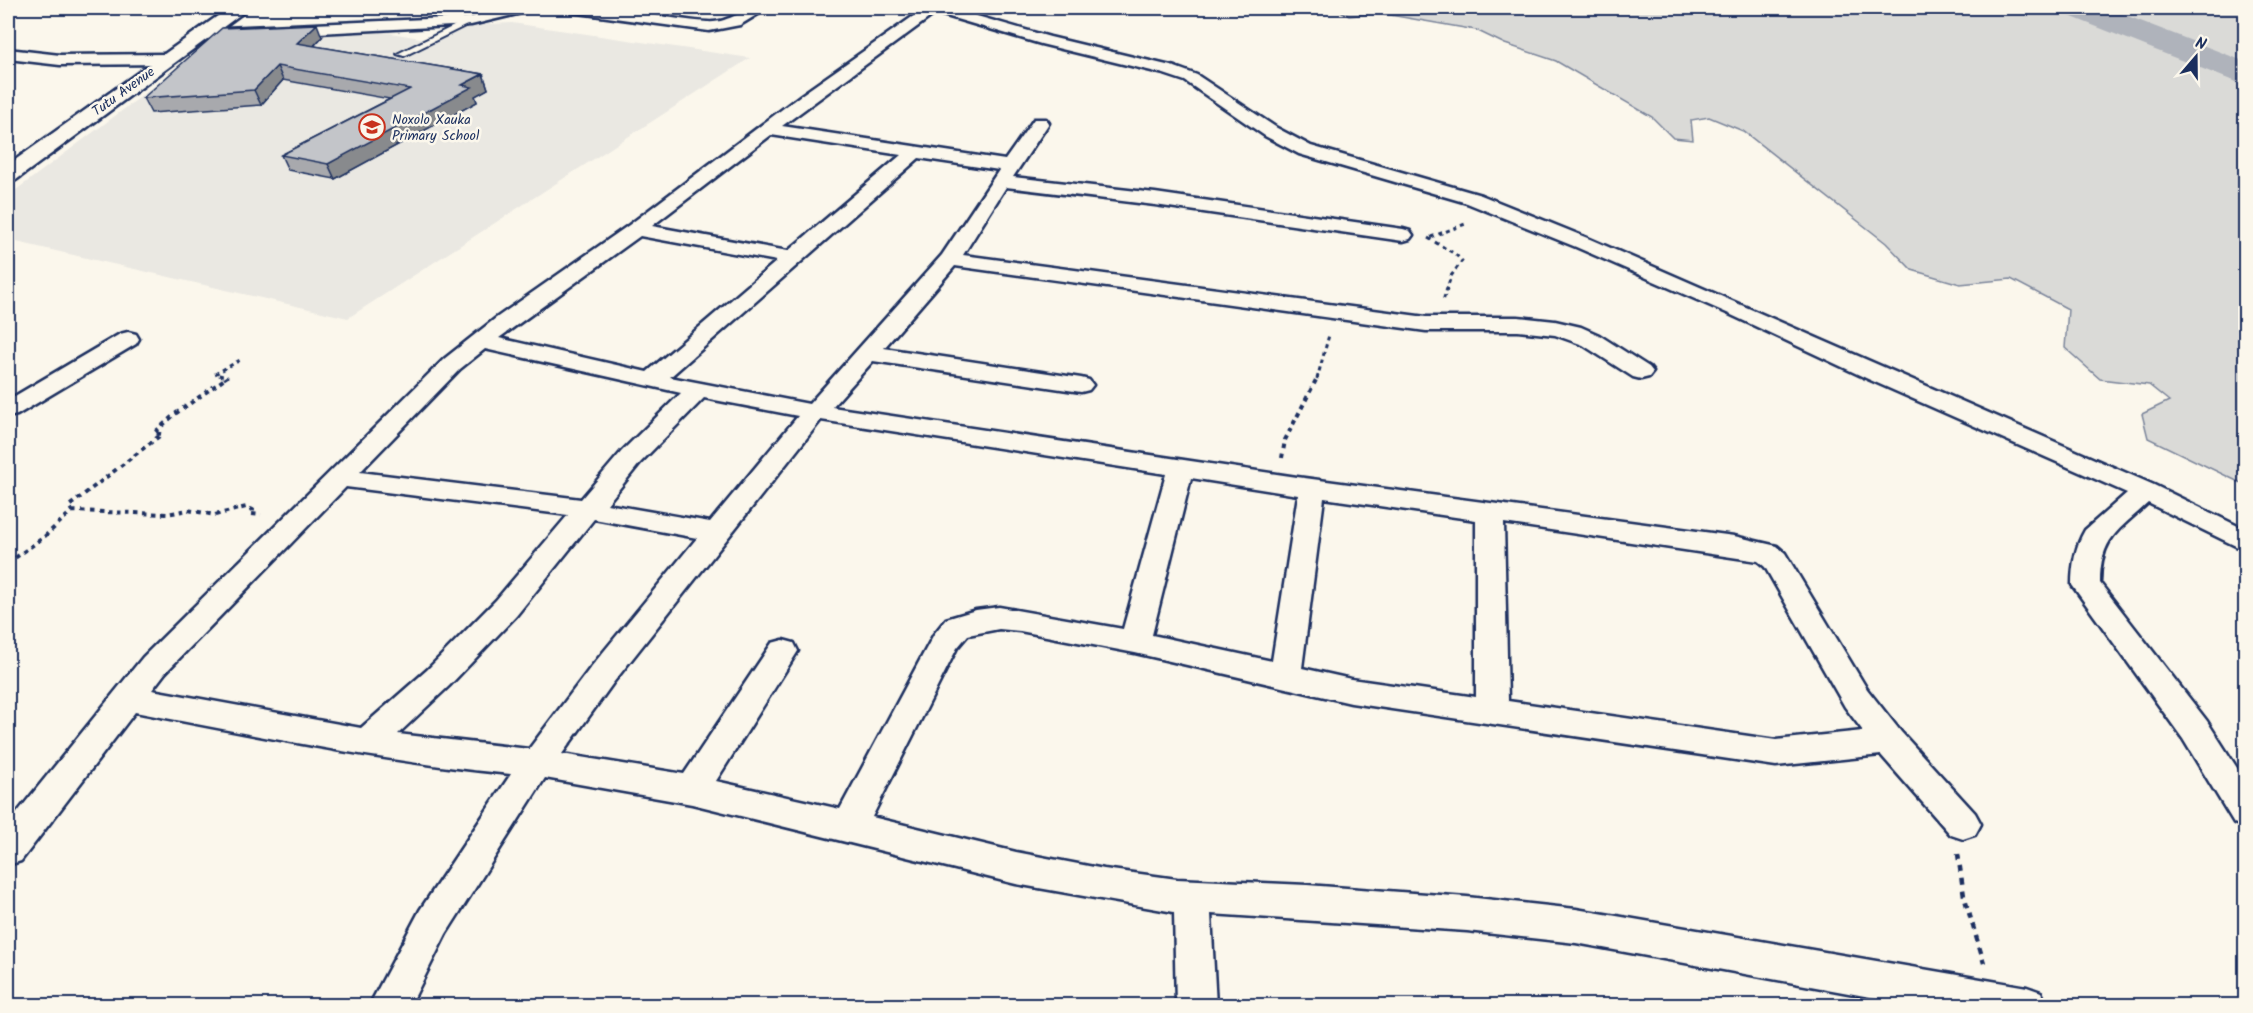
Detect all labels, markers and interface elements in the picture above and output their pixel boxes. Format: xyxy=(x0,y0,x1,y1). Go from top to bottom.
north arrow xyxy=(2166,27,2226,87)
text: N xyxy=(2192,31,2210,58)
street label: Tutu Avenue xyxy=(88,61,160,122)
place label: Noxolo Xauka Primary School xyxy=(392,109,480,147)
school or university icon: Noxolo Xauka Primary School xyxy=(357,112,387,142)

